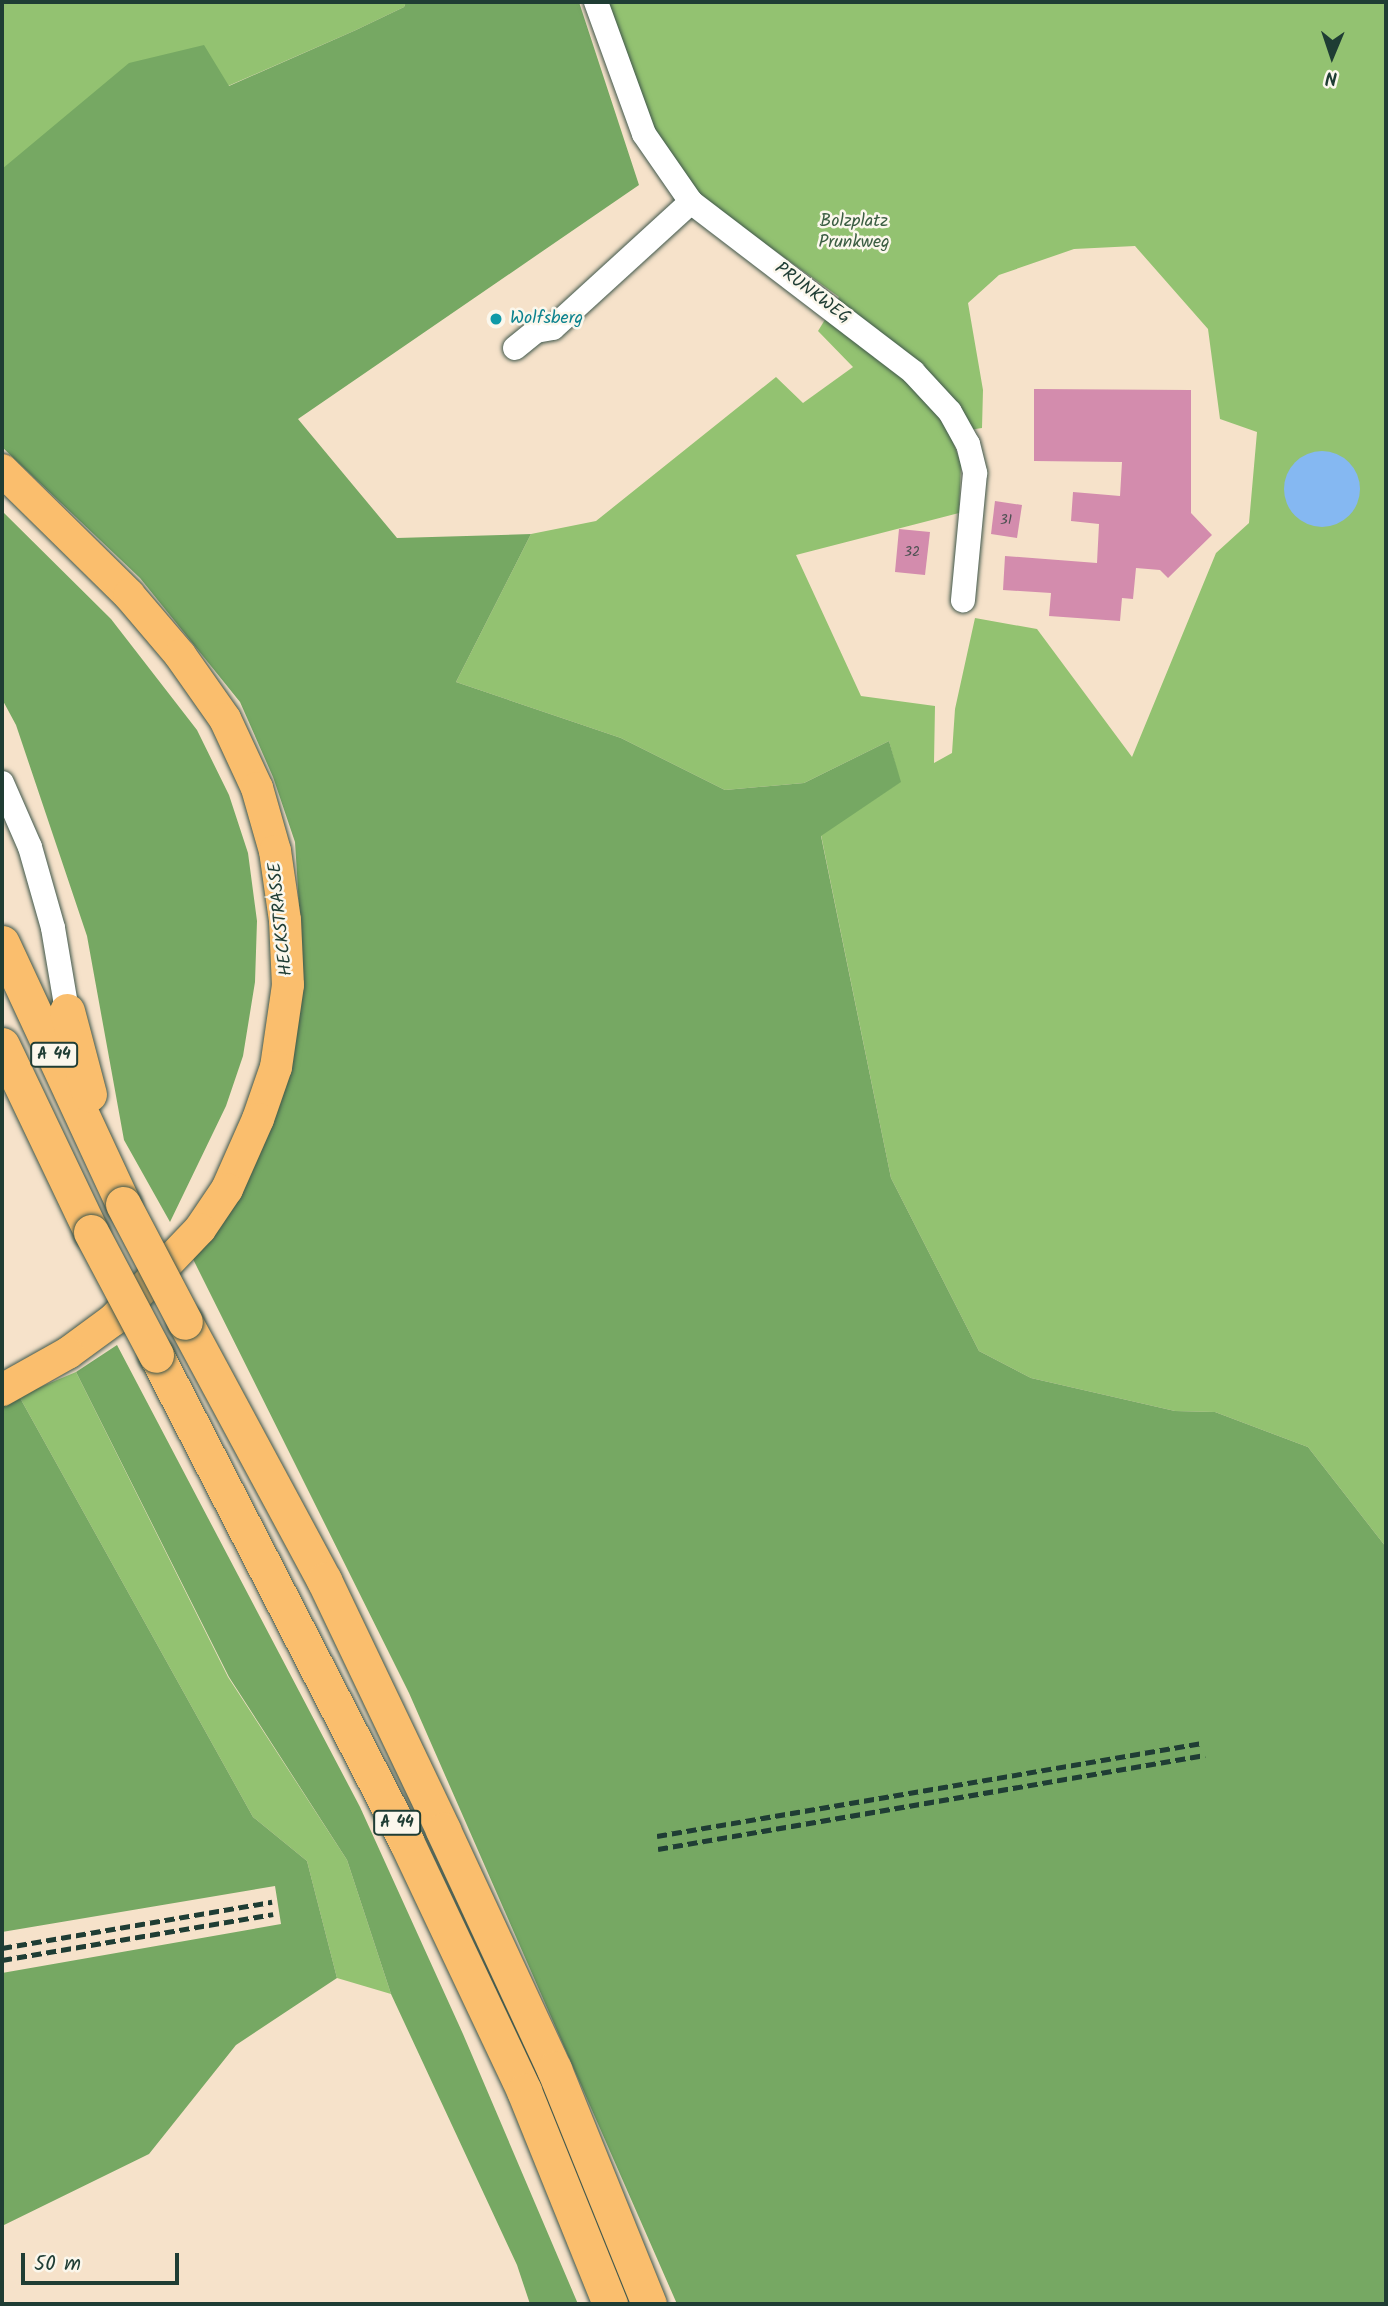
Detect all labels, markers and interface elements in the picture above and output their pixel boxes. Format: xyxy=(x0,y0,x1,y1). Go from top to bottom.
north arrow xyxy=(1297,21,1367,91)
text: N xyxy=(1325,62,1338,92)
park label: Bolzplatz Prunkweg xyxy=(818,212,890,255)
street label: PRUNKWEG xyxy=(770,258,854,330)
place label: Wolfsberg xyxy=(510,308,583,330)
marker: Wolfsberg xyxy=(488,311,504,327)
house number: 31 xyxy=(1000,512,1012,528)
house number: 32 xyxy=(904,544,920,560)
street label: HECKSTRASSE xyxy=(265,861,299,977)
road number: A 44 xyxy=(30,1042,78,1068)
road number: A 44 xyxy=(372,1811,422,1836)
scale bar xyxy=(24,2240,182,2284)
text: 50 m xyxy=(34,2248,81,2281)

